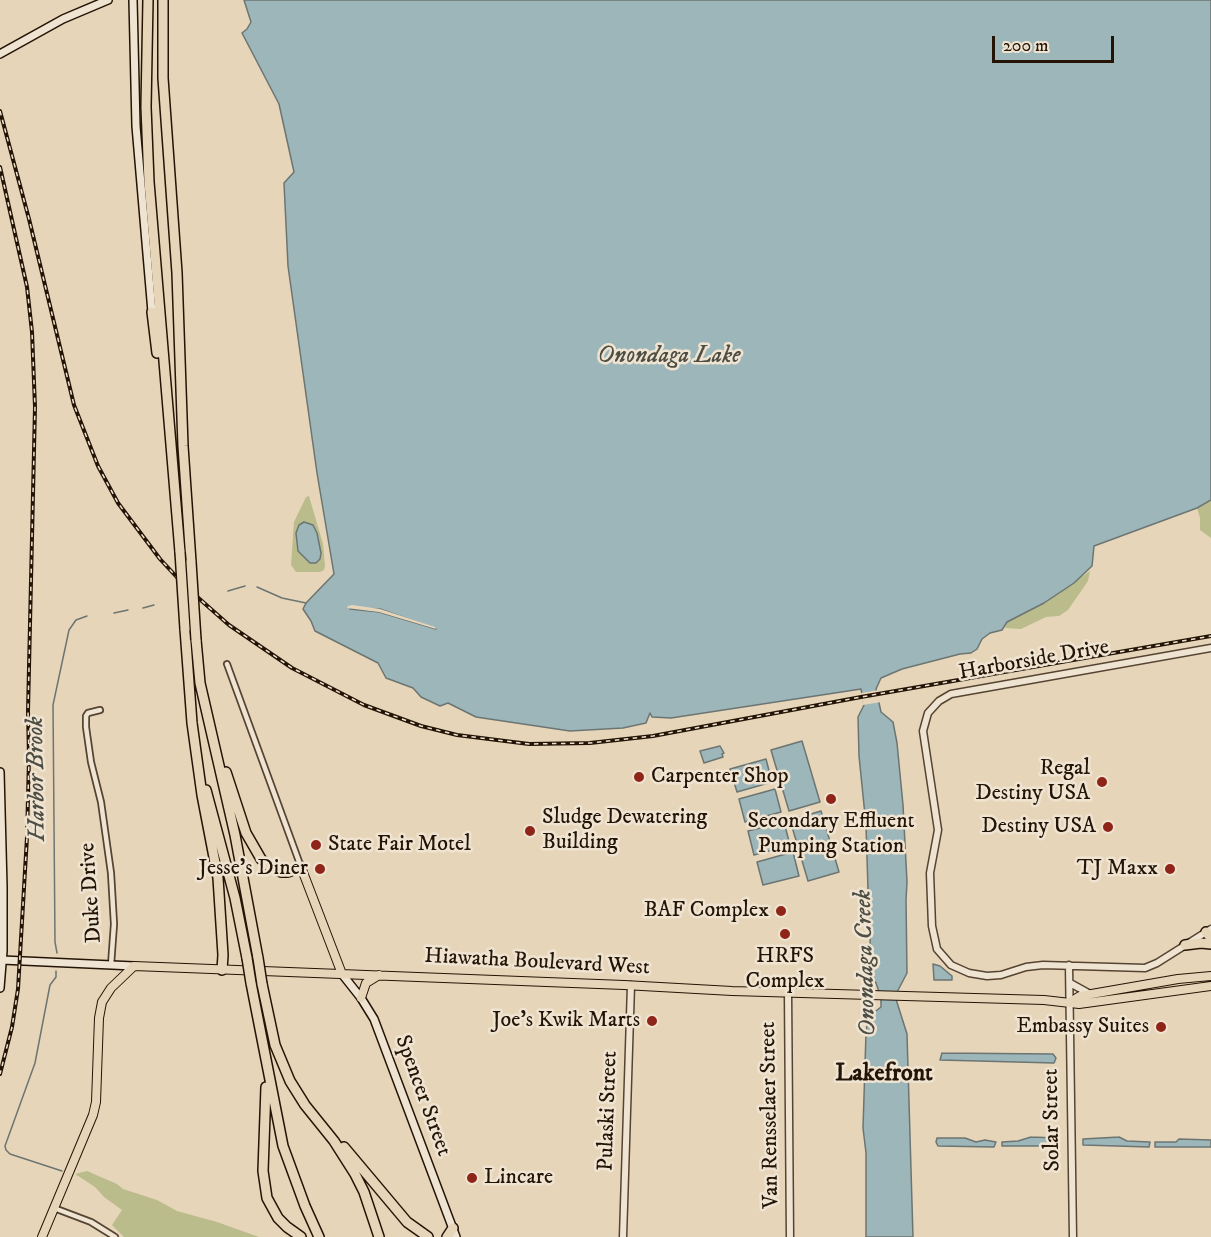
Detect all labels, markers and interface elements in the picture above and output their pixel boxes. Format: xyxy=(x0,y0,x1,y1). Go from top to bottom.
scale bar xyxy=(995,24,1116,62)
text: 200 m xyxy=(1003,35,1049,57)
water label: Onondaga Lake xyxy=(598,343,740,371)
street label: Harborside Drive xyxy=(957,635,1111,687)
water label: Harbor Brook xyxy=(23,716,53,842)
place label: Regal Destiny USA xyxy=(975,756,1090,807)
place label: Carpenter Shop xyxy=(651,764,788,790)
marker: Carpenter Shop xyxy=(632,770,646,784)
marker: Regal Destiny USA xyxy=(1095,775,1109,789)
marker: Secondary Effluent Pumping Station xyxy=(824,792,838,806)
place label: Sludge Dewatering Building xyxy=(542,805,707,856)
place label: Secondary Effluent Pumping Station xyxy=(747,809,915,860)
place label: Destiny USA xyxy=(981,814,1096,840)
marker: Destiny USA xyxy=(1101,820,1115,834)
marker: Sludge Dewatering Building xyxy=(523,824,537,838)
place label: State Fair Motel xyxy=(328,832,471,858)
marker: State Fair Motel xyxy=(309,838,323,852)
street label: Duke Drive xyxy=(75,842,109,944)
place label: Jesse's Diner xyxy=(199,856,308,882)
place label: TJ Maxx xyxy=(1077,856,1158,882)
marker: Jesse's Diner xyxy=(313,862,327,876)
marker: TJ Maxx xyxy=(1163,862,1177,876)
water label: Onondaga Creek xyxy=(850,889,884,1037)
place label: BAF Complex xyxy=(644,898,769,924)
marker: BAF Complex xyxy=(774,904,788,918)
marker: HRFS Complex xyxy=(778,927,792,941)
street label: Hiawatha Boulevard West xyxy=(424,944,650,982)
place label: HRFS Complex xyxy=(745,944,825,996)
place label: Joe's Kwik Marts xyxy=(492,1008,640,1034)
marker: Joe's Kwik Marts xyxy=(645,1014,659,1028)
place label: Embassy Suites xyxy=(1016,1014,1149,1040)
marker: Embassy Suites xyxy=(1154,1020,1168,1034)
street label: Van Rensselaer Street xyxy=(756,1021,786,1209)
street label: Spencer Street xyxy=(388,1032,456,1160)
street label: Pulaski Street xyxy=(594,1051,624,1171)
district label: Lakefront xyxy=(835,1061,933,1089)
street label: Solar Street xyxy=(1039,1068,1067,1172)
place label: Lincare xyxy=(484,1165,553,1191)
marker: Lincare xyxy=(465,1171,479,1185)

